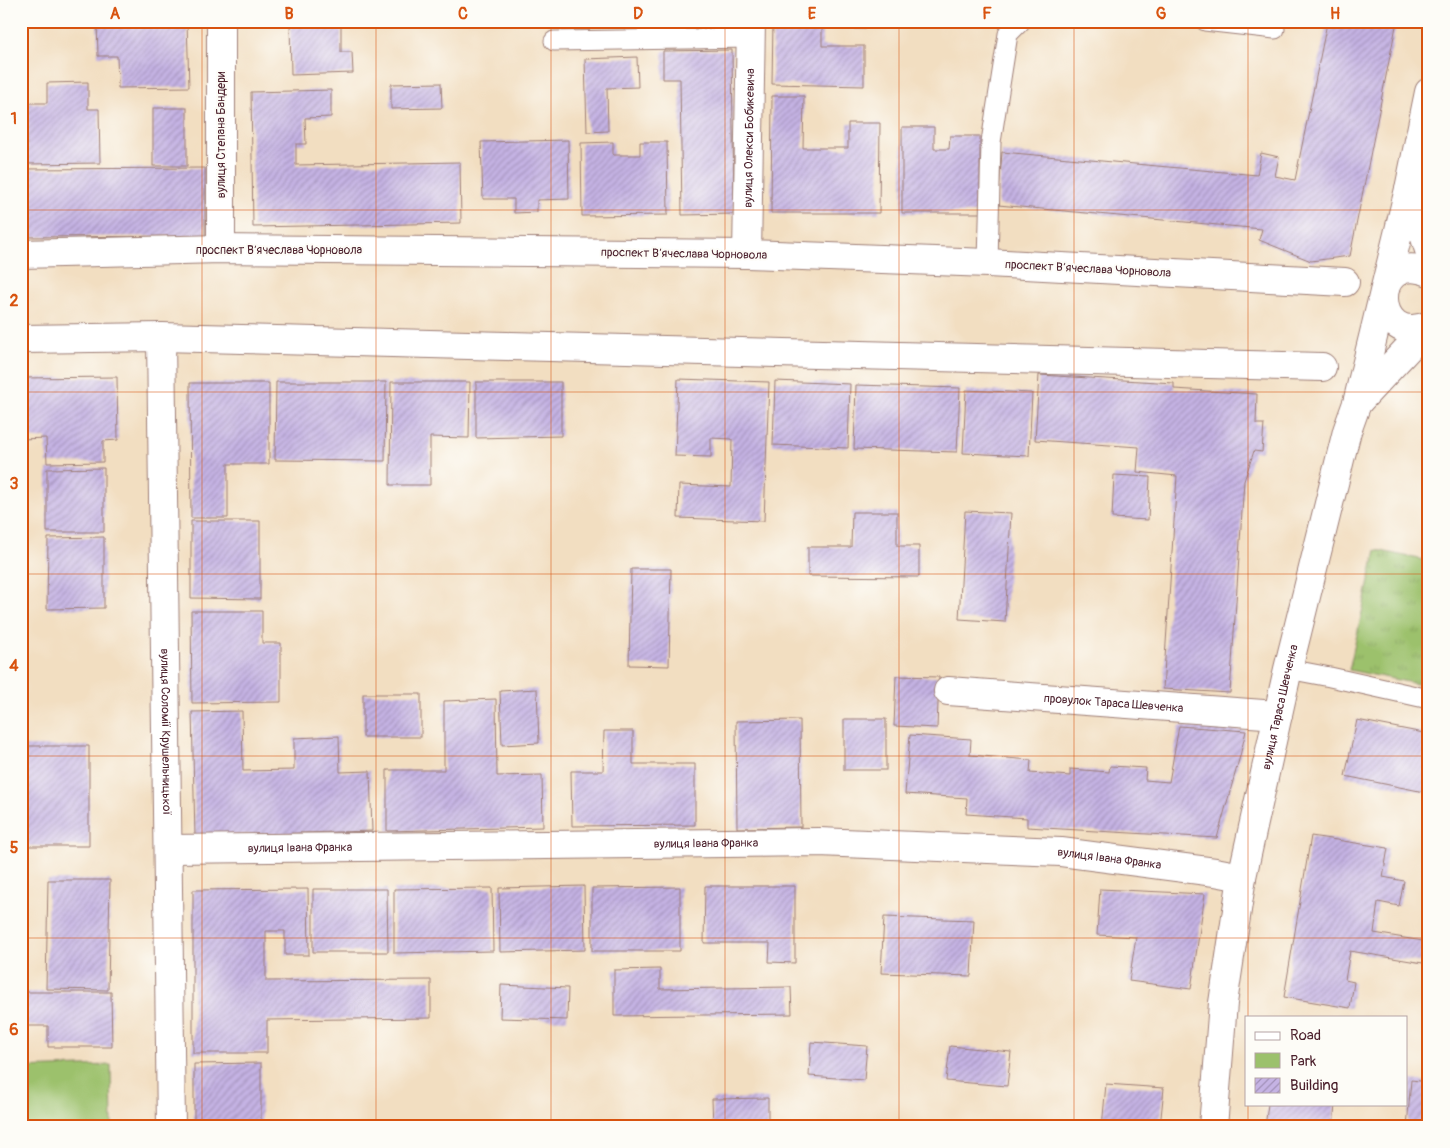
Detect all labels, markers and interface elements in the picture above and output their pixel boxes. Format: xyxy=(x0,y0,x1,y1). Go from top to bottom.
text: A xyxy=(110,4,121,24)
text: B xyxy=(284,4,294,24)
text: C xyxy=(458,4,468,24)
text: D xyxy=(633,4,643,24)
text: E xyxy=(808,4,817,24)
text: F xyxy=(982,4,992,24)
text: G xyxy=(1156,4,1167,24)
text: H xyxy=(1330,4,1340,24)
street label: вулиця Олекси Бобикевича xyxy=(740,68,758,208)
street label: вулиця Степана Бандери xyxy=(214,71,229,198)
text: 1 xyxy=(11,109,17,129)
street label: проспект Вʼячеслава Чорновола xyxy=(196,243,363,258)
street label: проспект Вʼячеслава Чорновола xyxy=(601,245,768,263)
street label: проспект Вʼячеслава Чорновола xyxy=(1005,257,1172,281)
text: 2 xyxy=(10,291,19,311)
text: 3 xyxy=(10,474,19,494)
street label: вулиця Тараса Шевченка xyxy=(1258,643,1301,771)
street label: вулиця Соломії Крушельницької xyxy=(157,648,175,816)
text: 4 xyxy=(9,656,19,676)
street label: провулок Тараса Шевченка xyxy=(1043,690,1184,716)
street label: вулиця Івана Франка xyxy=(654,835,759,851)
text: 5 xyxy=(10,838,19,858)
street label: вулиця Івана Франка xyxy=(248,840,353,856)
street label: вулиця Івана Франка xyxy=(1057,844,1163,873)
legend xyxy=(1245,1016,1408,1106)
text: 6 xyxy=(9,1020,19,1040)
text: Road xyxy=(1290,1026,1321,1045)
text: Park xyxy=(1290,1052,1317,1071)
text: Building xyxy=(1290,1076,1338,1095)

